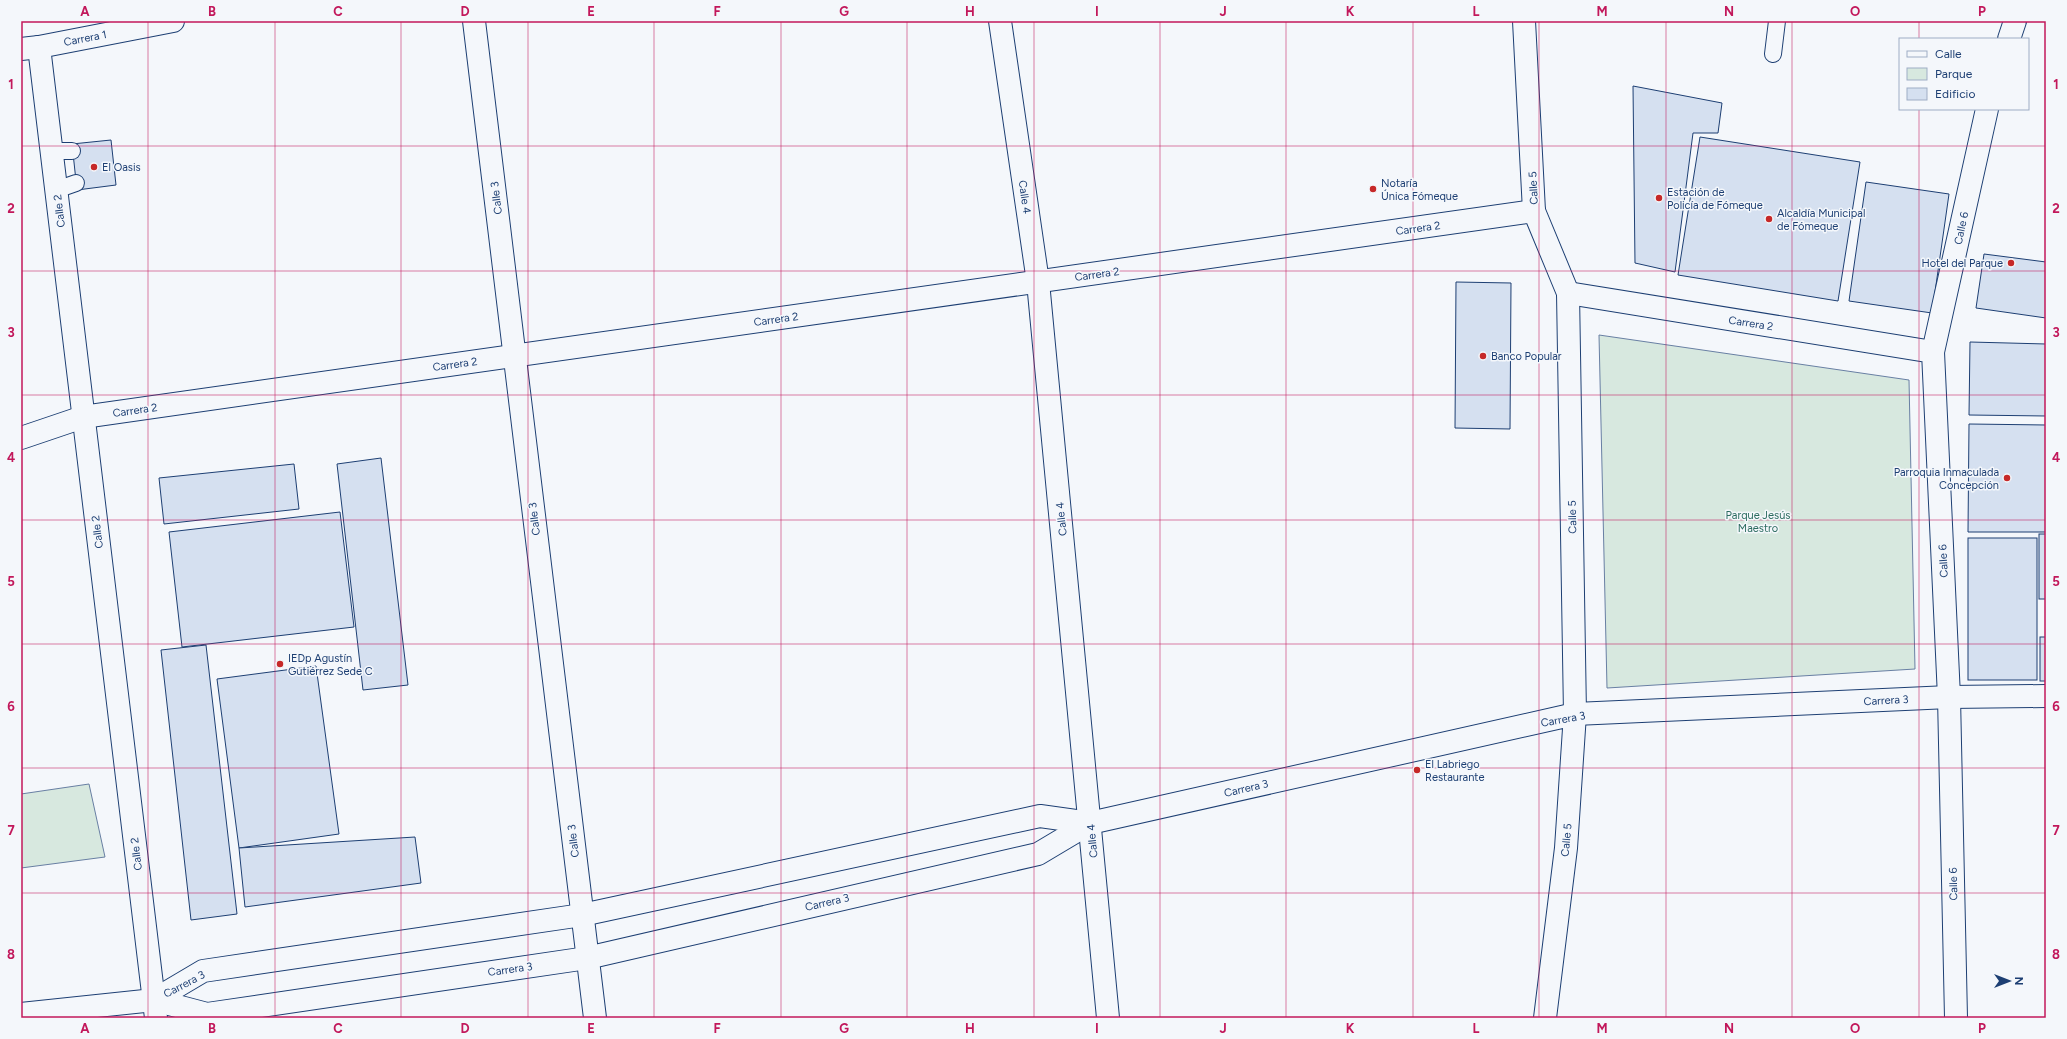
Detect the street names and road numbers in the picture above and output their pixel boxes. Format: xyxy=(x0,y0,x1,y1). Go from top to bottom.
street label: Carrera 1 xyxy=(62,28,108,49)
street label: Calle 5 xyxy=(1526,171,1541,205)
street label: Calle 4 xyxy=(1016,179,1033,215)
street label: Calle 3 xyxy=(488,181,505,215)
street label: Calle 2 xyxy=(51,194,68,228)
street label: Calle 6 xyxy=(1952,210,1971,246)
street label: Carrera 2 xyxy=(1395,219,1441,238)
street label: Carrera 2 xyxy=(1074,265,1120,284)
street label: Carrera 2 xyxy=(753,310,799,329)
street label: Carrera 2 xyxy=(1728,314,1774,333)
street label: Carrera 2 xyxy=(432,355,478,374)
street label: Carrera 2 xyxy=(112,401,158,420)
street label: Calle 5 xyxy=(1566,500,1579,534)
street label: Calle 4 xyxy=(1053,501,1070,537)
street label: Calle 3 xyxy=(526,502,543,536)
street label: Calle 2 xyxy=(89,515,106,549)
street label: Calle 6 xyxy=(1936,544,1951,578)
street label: Carrera 3 xyxy=(1863,693,1909,708)
street label: Carrera 3 xyxy=(1540,709,1586,730)
street label: Carrera 3 xyxy=(1223,777,1270,800)
street label: Calle 4 xyxy=(1085,823,1100,858)
street label: Calle 5 xyxy=(1559,823,1574,857)
street label: Calle 3 xyxy=(565,824,582,858)
street label: Calle 2 xyxy=(128,837,145,871)
street label: Calle 6 xyxy=(1947,867,1960,901)
street label: Carrera 3 xyxy=(804,891,851,914)
street label: Carrera 3 xyxy=(487,960,533,979)
street label: Carrera 3 xyxy=(161,968,207,1001)

